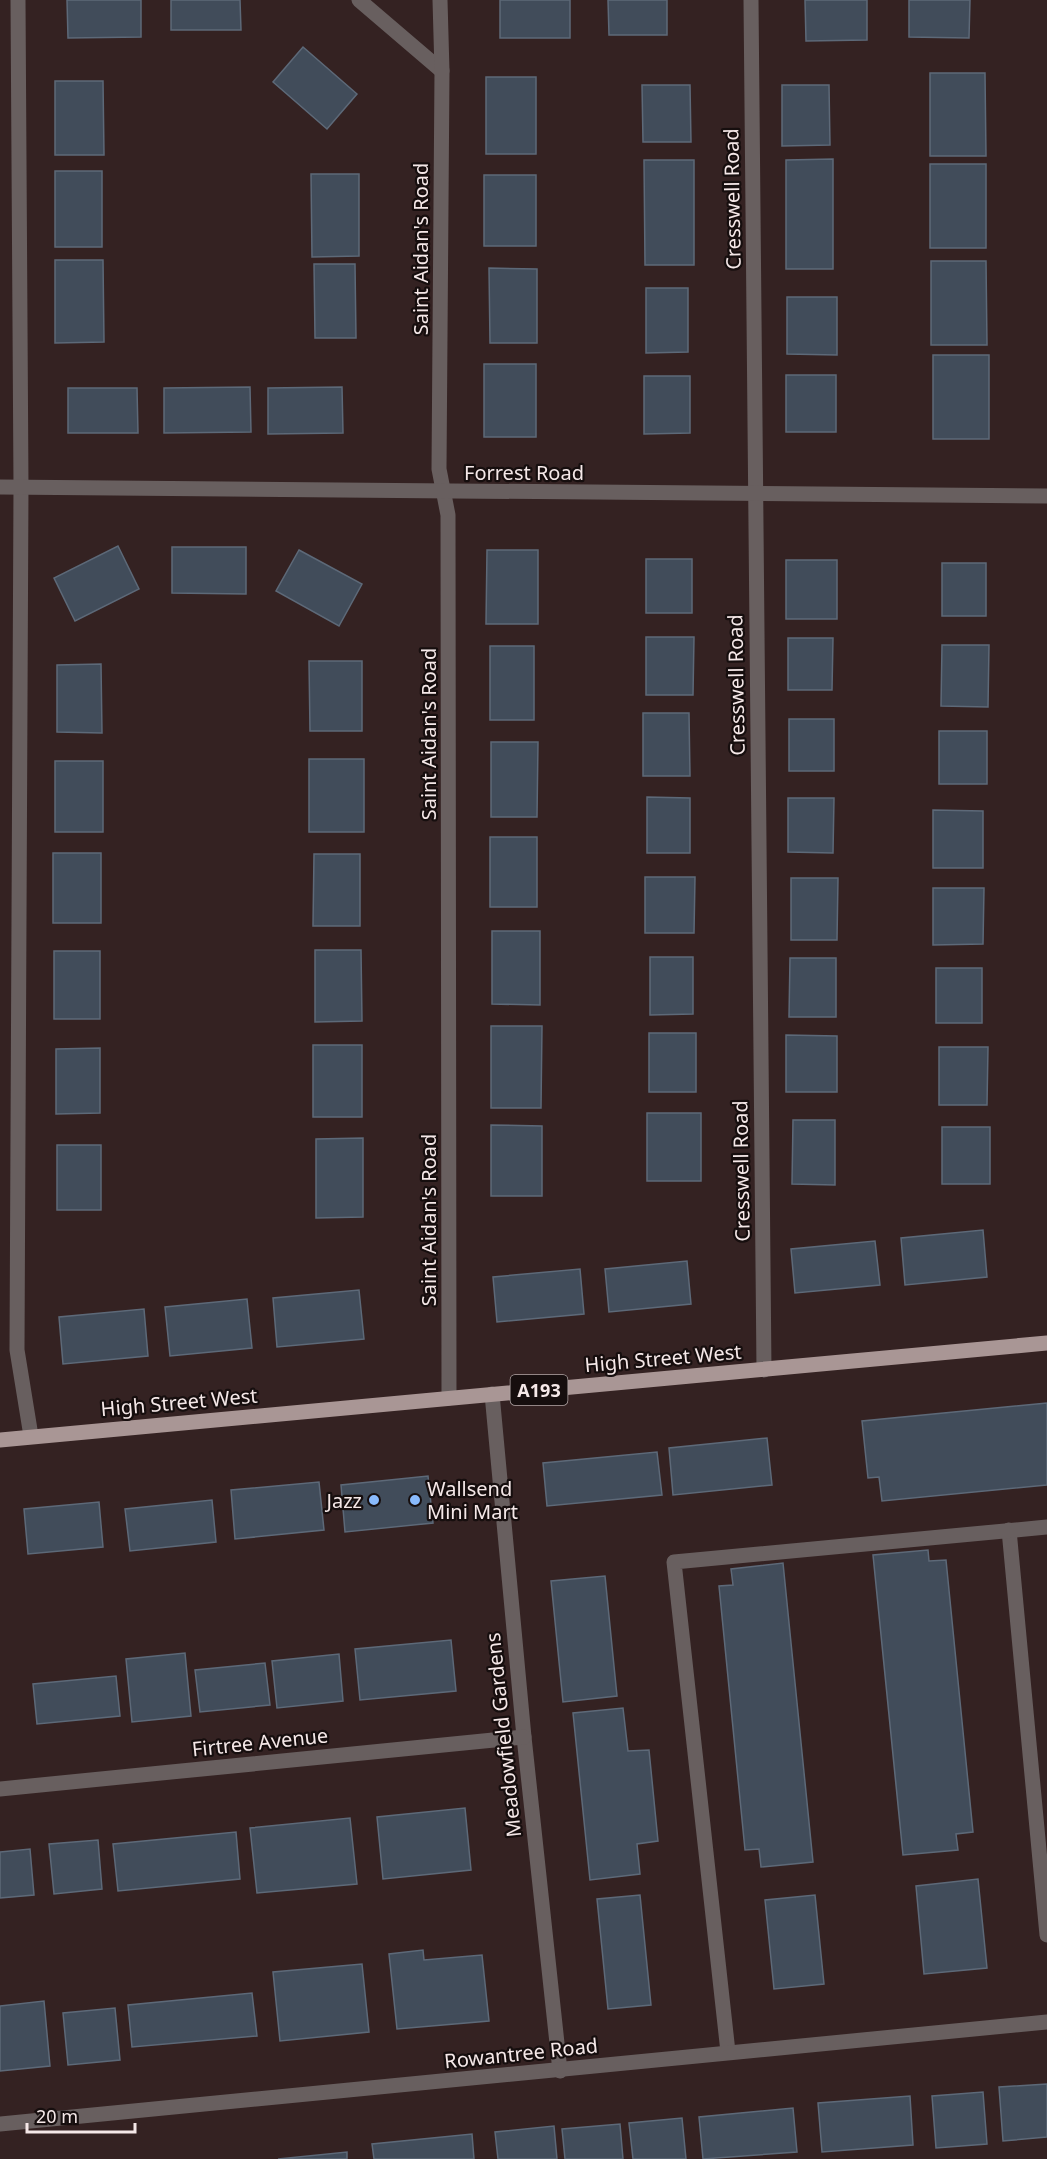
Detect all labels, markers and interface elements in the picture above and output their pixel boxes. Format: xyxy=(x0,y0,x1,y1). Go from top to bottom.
street label: Cresswell Road xyxy=(717,128,747,270)
street label: Saint Aidan's Road xyxy=(407,163,434,335)
street label: Forrest Road xyxy=(464,459,584,486)
street label: Cresswell Road xyxy=(721,614,751,756)
street label: Saint Aidan's Road xyxy=(415,648,442,820)
street label: Cresswell Road xyxy=(726,1100,756,1242)
street label: Saint Aidan's Road xyxy=(415,1134,442,1306)
street label: High Street West xyxy=(584,1338,742,1378)
road number: A193 xyxy=(510,1375,568,1405)
street label: High Street West xyxy=(100,1382,258,1422)
place label: Wallsend Mini Mart xyxy=(427,1475,518,1525)
place label: Jazz xyxy=(325,1487,362,1514)
marker: Jazz xyxy=(367,1493,381,1507)
marker: Wallsend Mini Mart xyxy=(408,1493,422,1507)
street label: Meadowfield Gardens xyxy=(479,1631,527,1839)
street label: Firtree Avenue xyxy=(191,1721,329,1763)
street label: Rowantree Road xyxy=(443,2032,599,2074)
scale bar xyxy=(27,2096,135,2134)
text: 20 m xyxy=(36,2104,78,2128)

